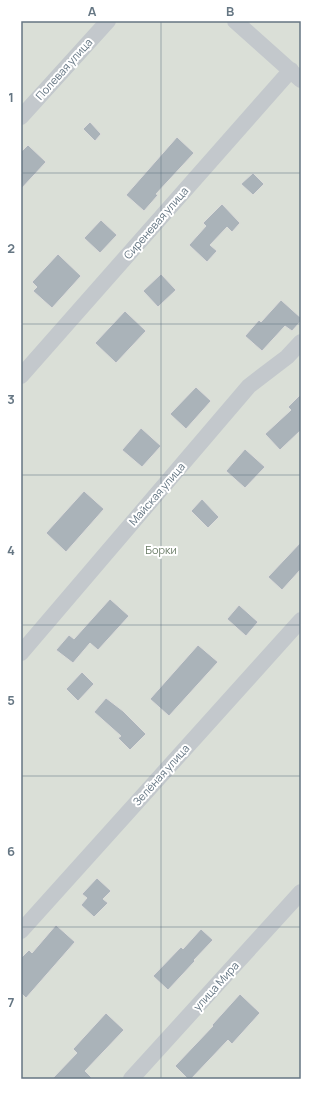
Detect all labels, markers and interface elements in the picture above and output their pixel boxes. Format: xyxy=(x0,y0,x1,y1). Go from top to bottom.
text: A xyxy=(88,2,97,20)
text: B xyxy=(226,2,234,20)
street label: Полевая улица xyxy=(32,35,95,103)
text: 1 xyxy=(8,88,14,106)
street label: Сиреневая улица xyxy=(120,183,191,262)
text: 2 xyxy=(7,239,15,257)
text: 3 xyxy=(7,390,15,408)
street label: Майская улица xyxy=(125,459,188,528)
text: 4 xyxy=(7,541,15,559)
park label: Борки xyxy=(145,542,177,557)
text: 5 xyxy=(7,691,15,709)
street label: Зелёная улица xyxy=(129,741,192,809)
text: 6 xyxy=(7,842,15,860)
street label: улица Мира xyxy=(190,958,242,1014)
text: 7 xyxy=(8,993,15,1011)

